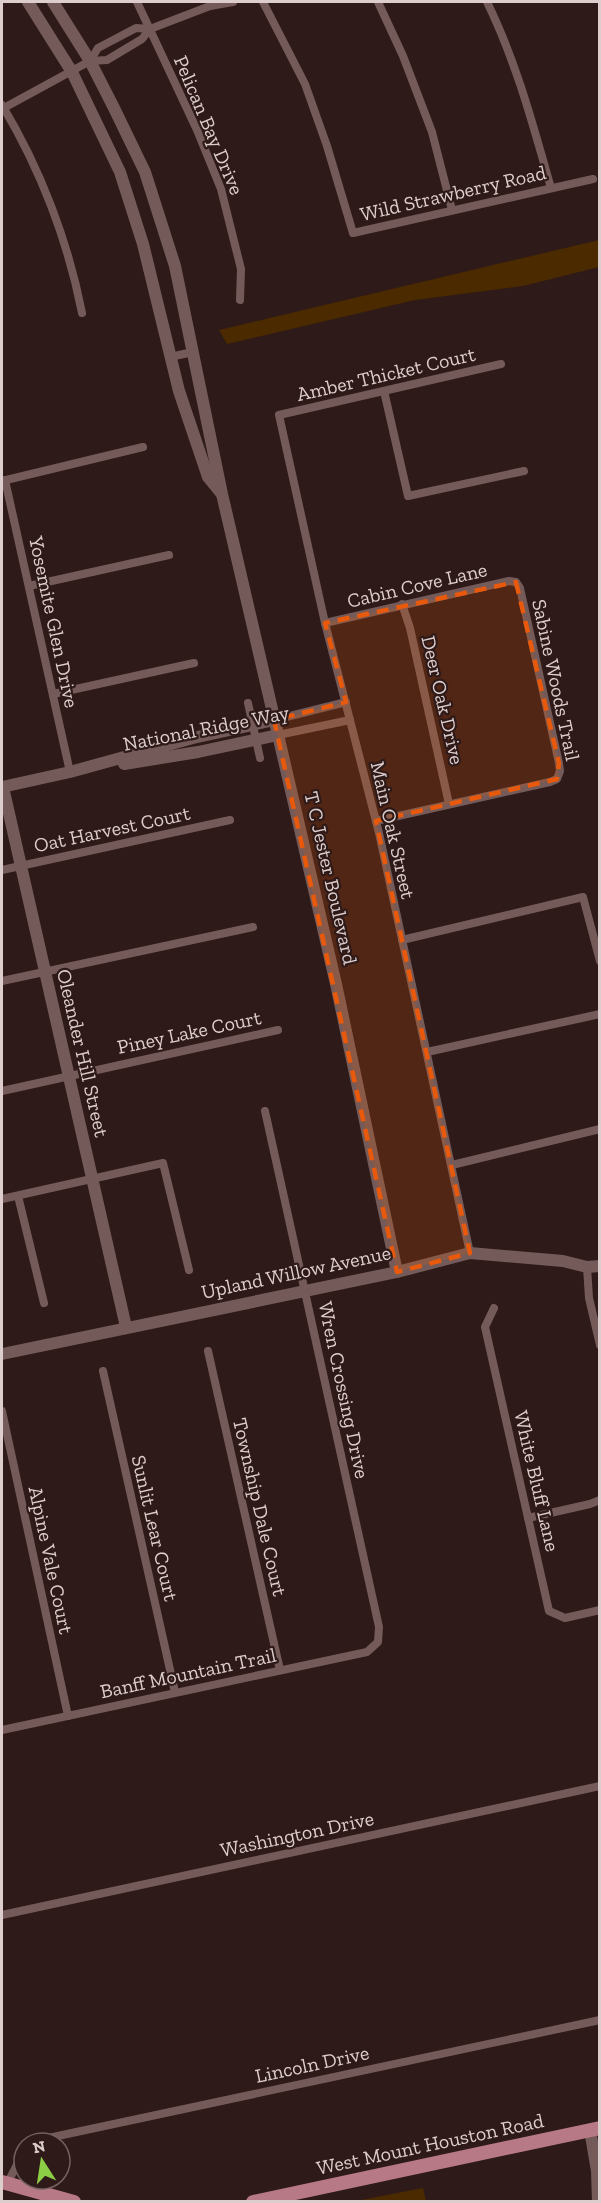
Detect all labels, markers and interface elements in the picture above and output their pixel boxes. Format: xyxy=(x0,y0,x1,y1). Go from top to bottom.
street label: Pelican Bay Drive xyxy=(169,52,249,198)
street label: Wild Strawberry Road xyxy=(358,160,548,226)
street label: Amber Thicket Court xyxy=(294,342,478,406)
street label: Yosemite Glen Drive xyxy=(24,533,84,710)
street label: Cabin Cove Lane xyxy=(345,557,489,613)
street label: Sabine Woods Trail xyxy=(527,597,585,763)
street label: Deer Oak Drive xyxy=(416,633,470,767)
street label: National Ridge Way xyxy=(121,700,292,756)
street label: Main Oak Street xyxy=(366,759,421,902)
street label: T C Jester Boulevard xyxy=(299,789,363,967)
street label: Oat Harvest Court xyxy=(32,801,193,857)
street label: Oleander Hill Street xyxy=(52,967,114,1140)
street label: Piney Lake Court xyxy=(115,1005,264,1059)
street label: Upland Willow Avenue xyxy=(199,1240,393,1304)
street label: Wren Crossing Drive xyxy=(313,1299,375,1481)
street label: White Bluff Lane xyxy=(509,1408,565,1554)
street label: Township Dale Court xyxy=(228,1416,292,1599)
street label: Sunlit Lear Court xyxy=(127,1453,184,1604)
street label: Alpine Vale Court xyxy=(24,1484,78,1637)
street label: Banff Mountain Trail xyxy=(98,1643,278,1703)
street label: Washington Drive xyxy=(218,1806,376,1862)
street label: Lincoln Drive xyxy=(253,2040,371,2088)
street label: West Mount Houston Road xyxy=(314,2108,546,2180)
north arrow xyxy=(12,2131,72,2191)
text: N xyxy=(31,2136,47,2157)

